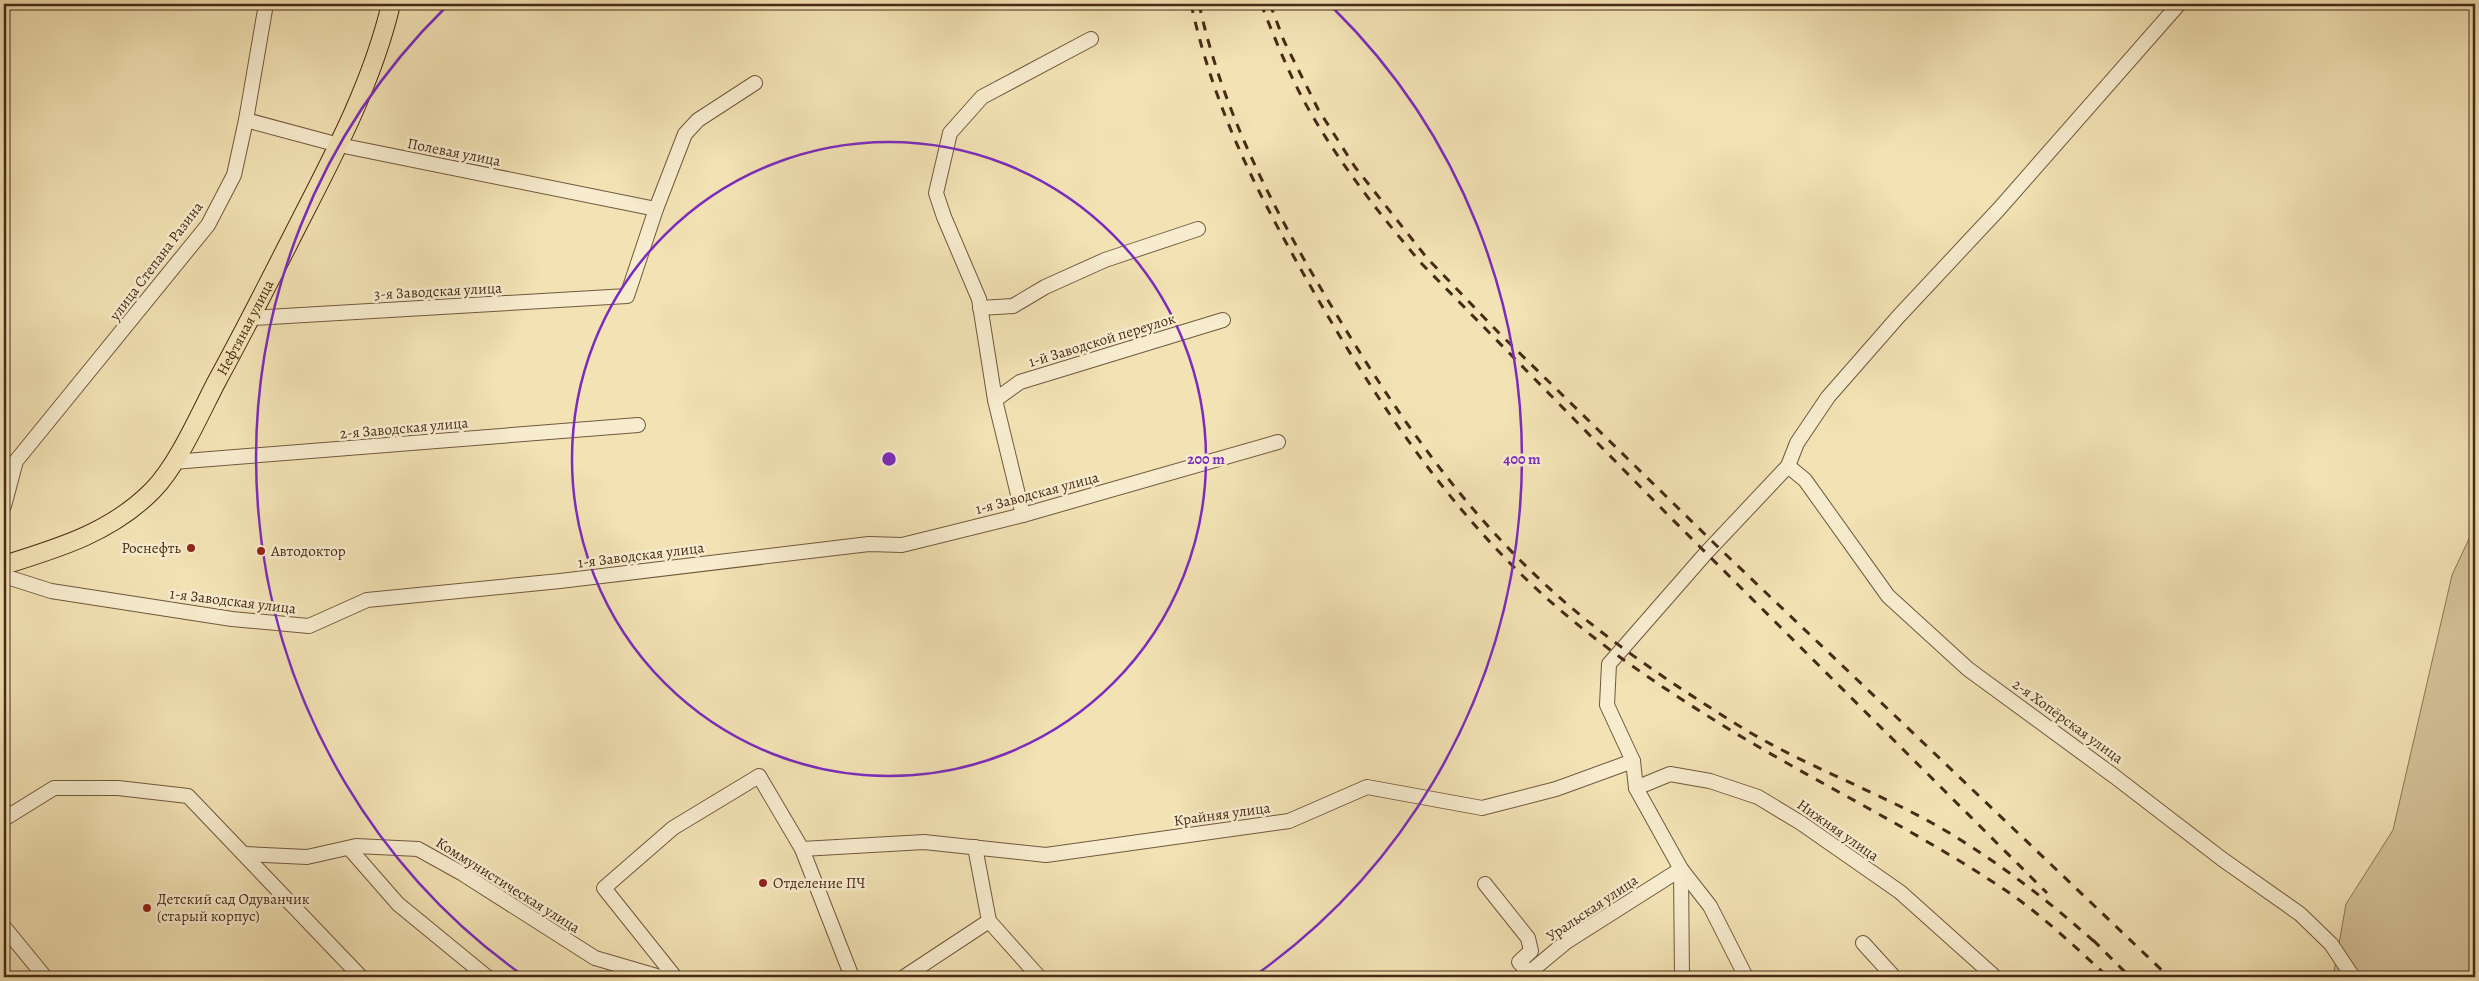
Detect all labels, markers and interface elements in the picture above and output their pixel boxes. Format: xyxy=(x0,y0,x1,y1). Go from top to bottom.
street label: Полевая улица xyxy=(406,133,503,171)
street label: улица Степана Разина xyxy=(104,197,207,325)
street label: Нефтяная улица xyxy=(212,276,278,379)
street label: 3-я Заводская улица xyxy=(373,278,503,304)
street label: 1-й Заводской переулок xyxy=(1026,308,1178,372)
street label: 2-я Заводская улица xyxy=(339,412,469,444)
text: 200 m xyxy=(1187,449,1225,469)
text: 400 m xyxy=(1503,449,1541,469)
centre of rings xyxy=(880,450,898,468)
street label: 1-я Заводская улица xyxy=(973,467,1101,519)
street label: 1-я Заводская улица xyxy=(577,537,705,573)
place label: Роснефть xyxy=(121,538,181,558)
place label: Автодоктор xyxy=(270,541,346,561)
marker: Роснефть xyxy=(185,542,197,554)
marker: Автодоктор xyxy=(255,545,267,557)
street label: 1-я Заводская улица xyxy=(169,583,297,619)
street label: 2-я Хопёрская улица xyxy=(2009,674,2127,768)
street label: Нижняя улица xyxy=(1793,794,1883,866)
street label: Крайняя улица xyxy=(1172,797,1272,831)
street label: Коммунистическая улица xyxy=(432,832,584,938)
street label: Уральская улица xyxy=(1542,870,1642,946)
place label: Отделение ПЧ xyxy=(773,873,866,893)
marker: Отделение ПЧ xyxy=(757,877,769,889)
place label: Детский сад Одуванчик (старый корпус) xyxy=(157,889,310,926)
marker: Детский сад Одуванчик (старый корпус) xyxy=(141,902,153,914)

